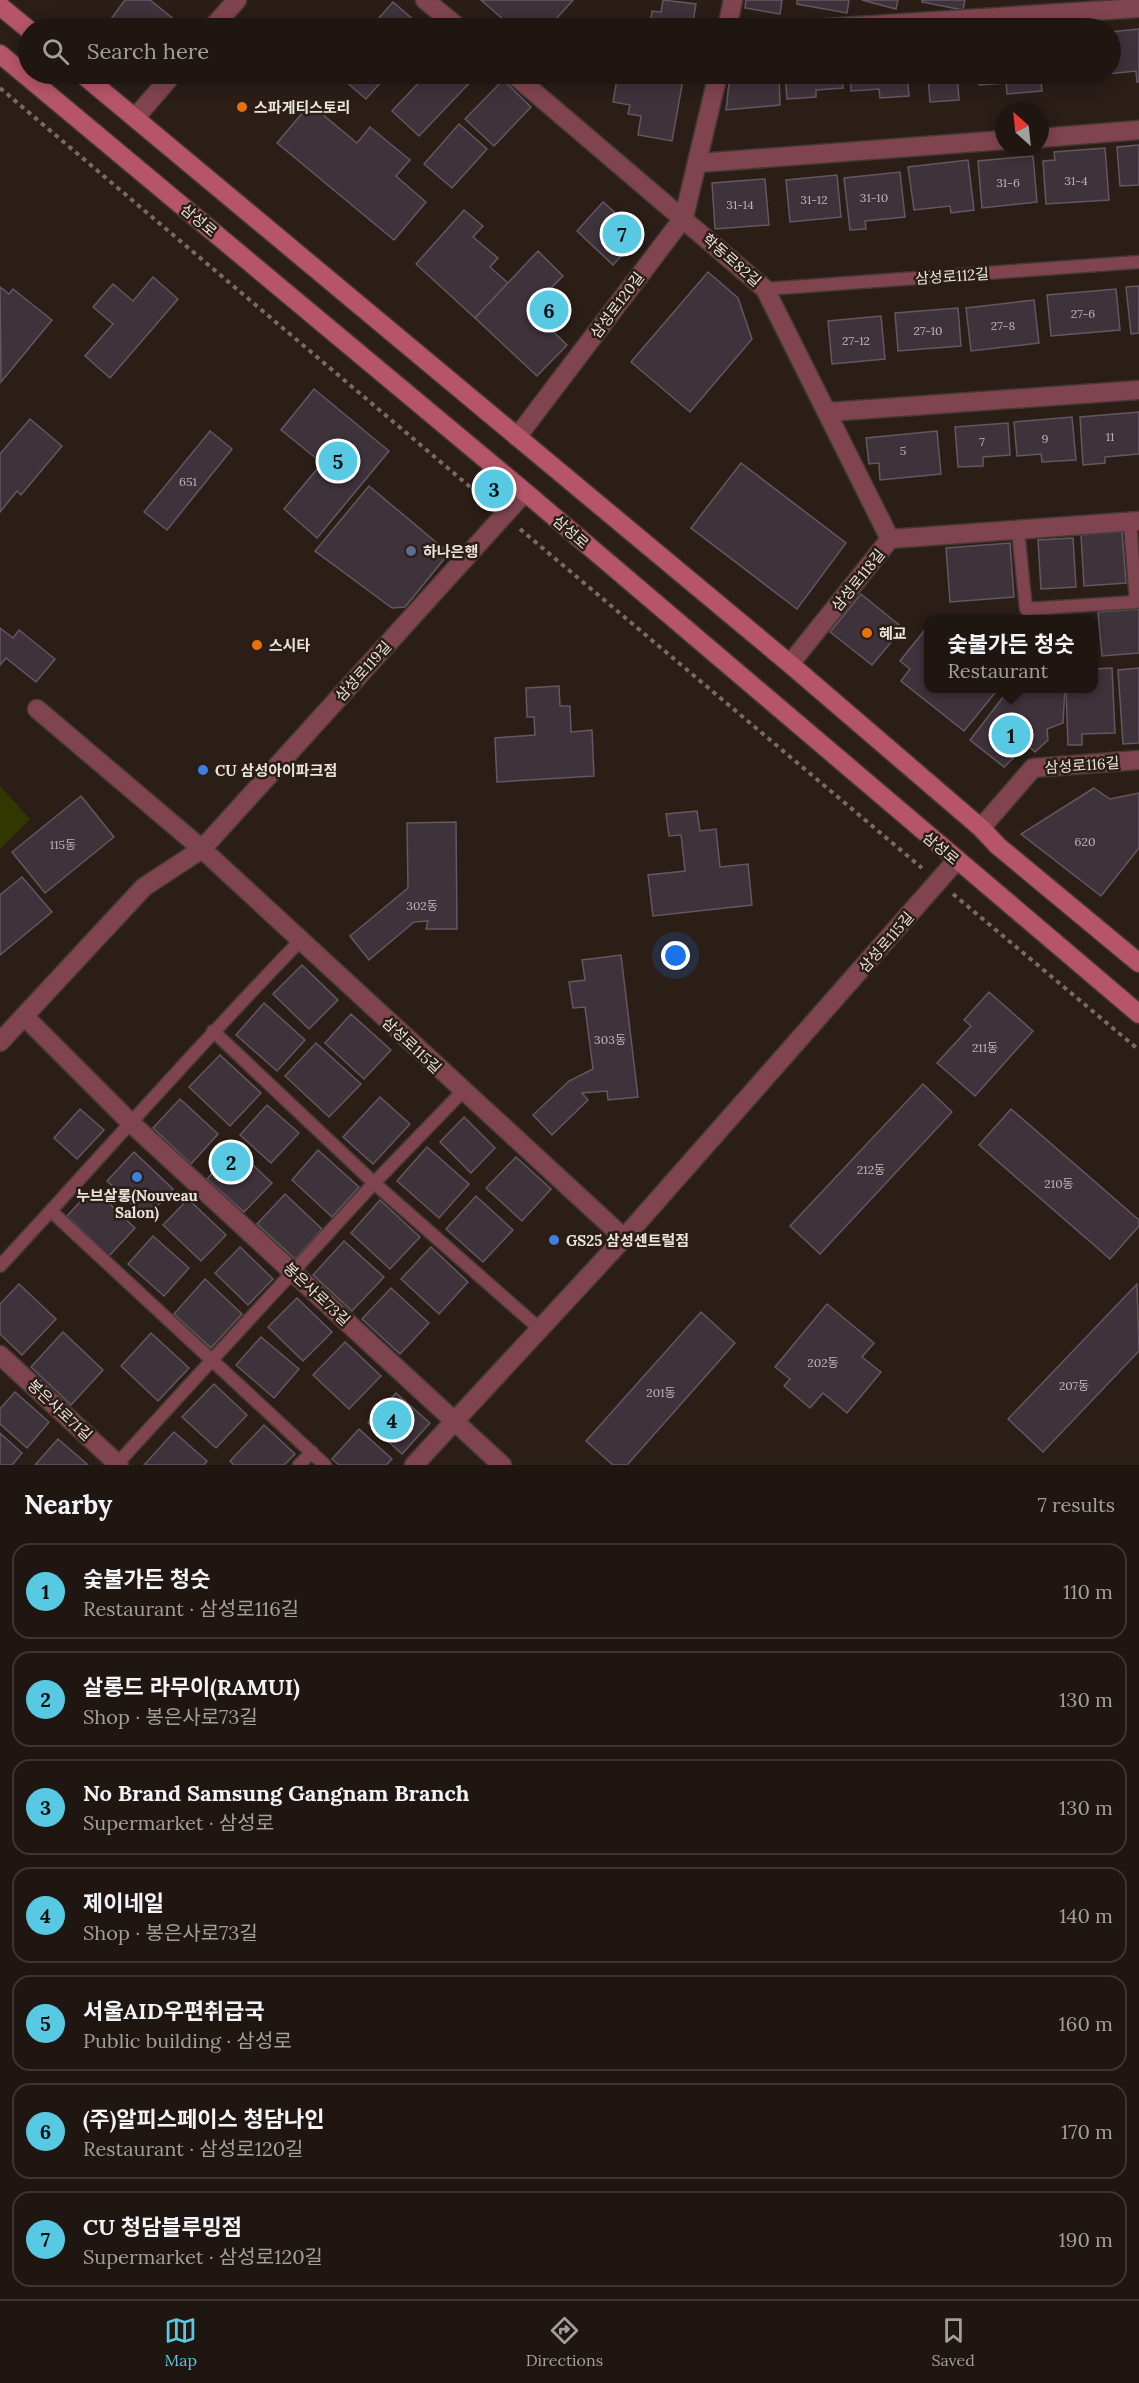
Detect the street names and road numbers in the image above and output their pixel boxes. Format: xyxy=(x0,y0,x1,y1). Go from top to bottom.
street label: 삼성로 xyxy=(177,199,221,241)
street label: 학동로82길 xyxy=(699,229,765,291)
street label: 삼성로112길 xyxy=(914,264,990,288)
street label: 삼성로120길 xyxy=(586,268,648,342)
street label: 삼성로 xyxy=(549,511,593,553)
street label: 삼성로118길 xyxy=(827,545,889,615)
street label: 삼성로119길 xyxy=(331,637,395,705)
street label: 삼성로116길 xyxy=(1044,753,1120,777)
street label: 삼성로 xyxy=(919,827,963,869)
street label: 삼성로115길 xyxy=(854,908,918,976)
street label: 삼성로115길 xyxy=(378,1013,446,1077)
street label: 봉은사로73길 xyxy=(280,1258,354,1330)
street label: 봉은사로71길 xyxy=(24,1375,96,1445)

